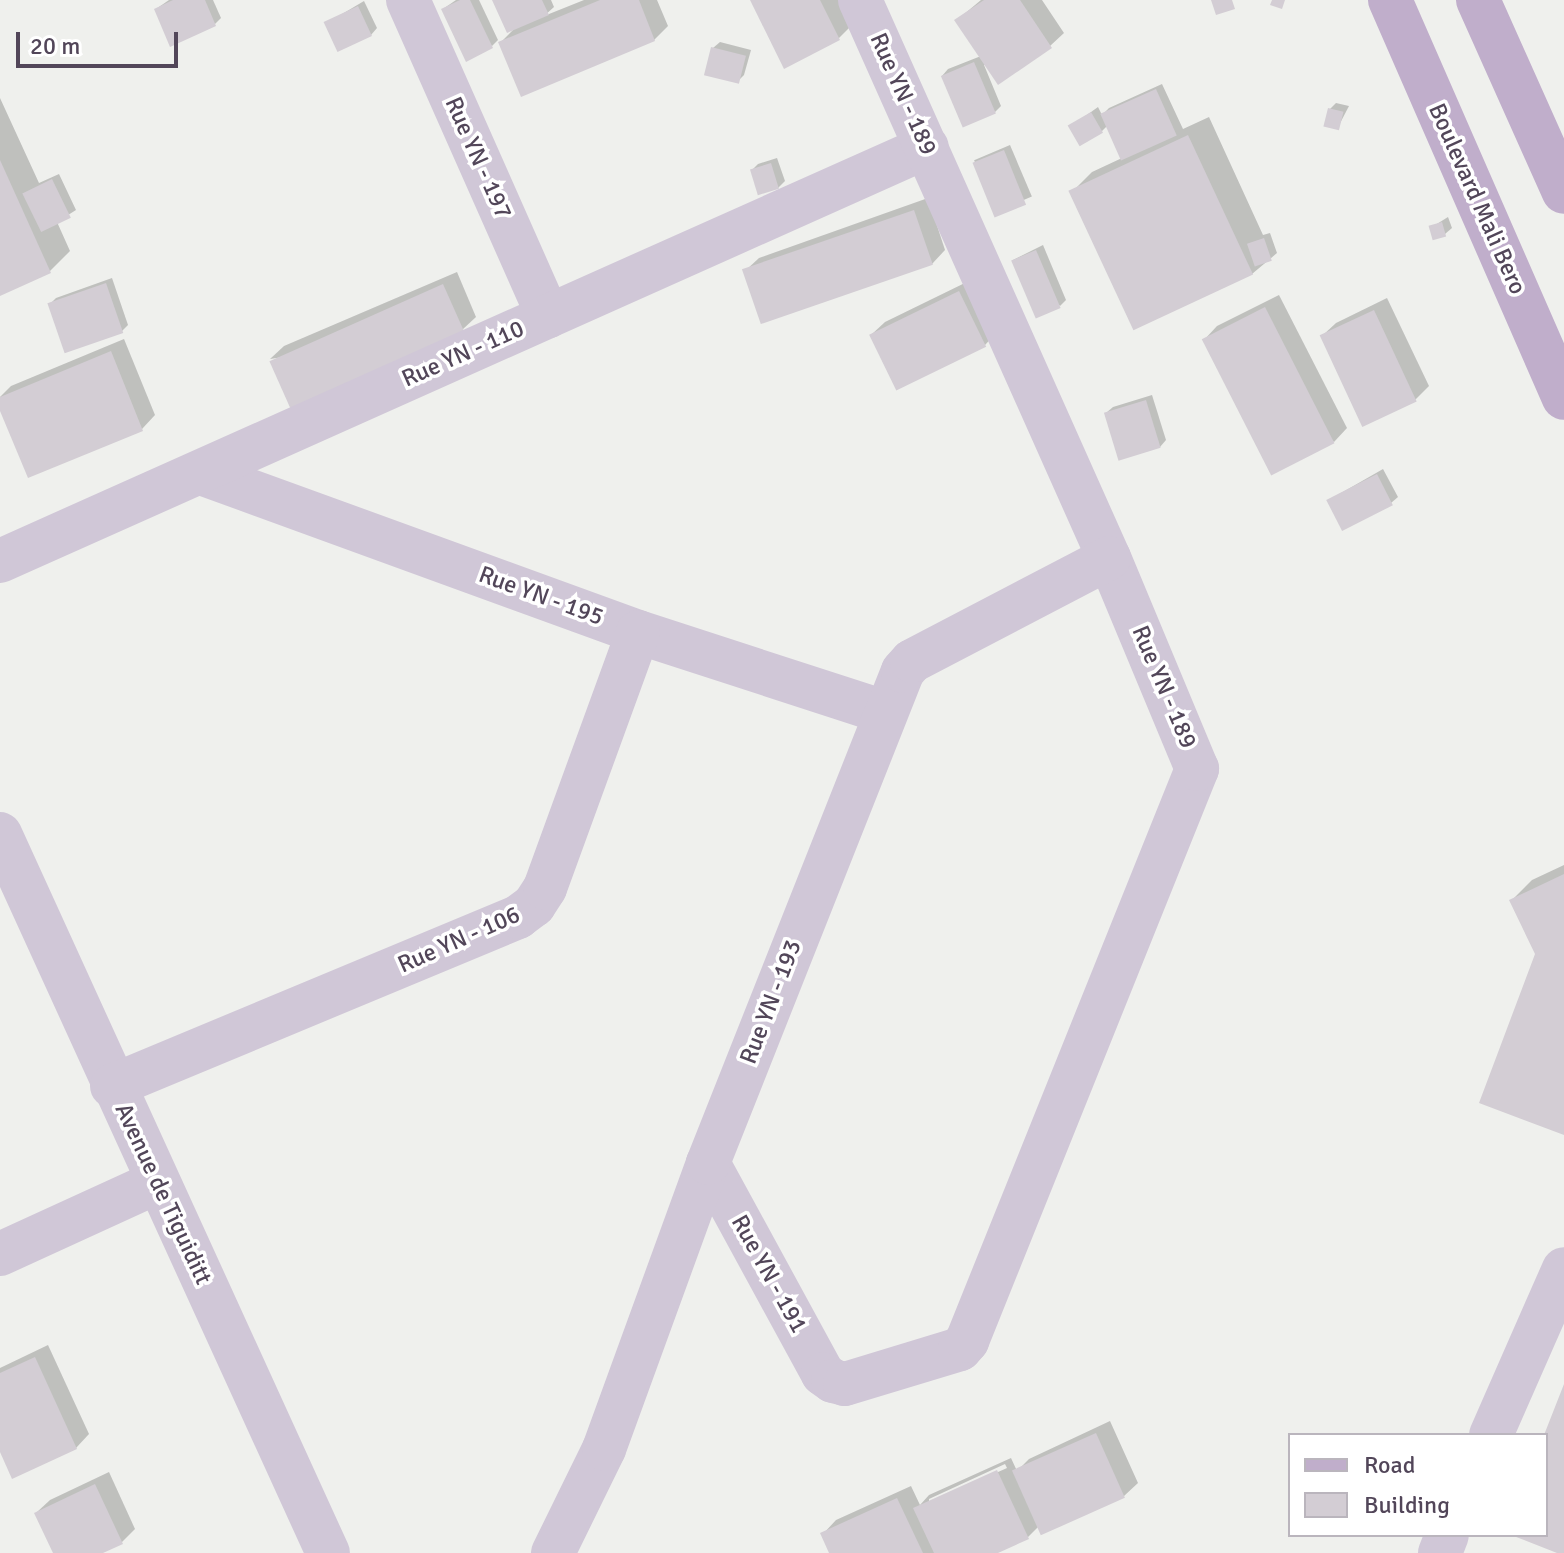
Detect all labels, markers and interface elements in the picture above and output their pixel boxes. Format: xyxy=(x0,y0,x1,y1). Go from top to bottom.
scale bar xyxy=(20,16,182,66)
street label: Rue YN - 189 xyxy=(863,29,943,159)
text: 20 m xyxy=(30,31,80,61)
street label: Rue YN - 197 xyxy=(438,93,518,223)
street label: Boulevard Mali Bero xyxy=(1422,99,1532,299)
street label: Rue YN - 110 xyxy=(398,314,528,394)
street label: Rue YN - 195 xyxy=(475,560,607,632)
street label: Rue YN - 189 xyxy=(1125,621,1203,753)
street label: Rue YN - 106 xyxy=(394,900,524,980)
street label: Rue YN - 193 xyxy=(734,936,808,1068)
street label: Avenue de Tiguiditt xyxy=(108,1099,218,1289)
street label: Rue YN - 191 xyxy=(725,1210,813,1338)
legend xyxy=(1288,1433,1548,1537)
text: Road xyxy=(1364,1450,1415,1480)
text: Building xyxy=(1364,1490,1450,1520)

